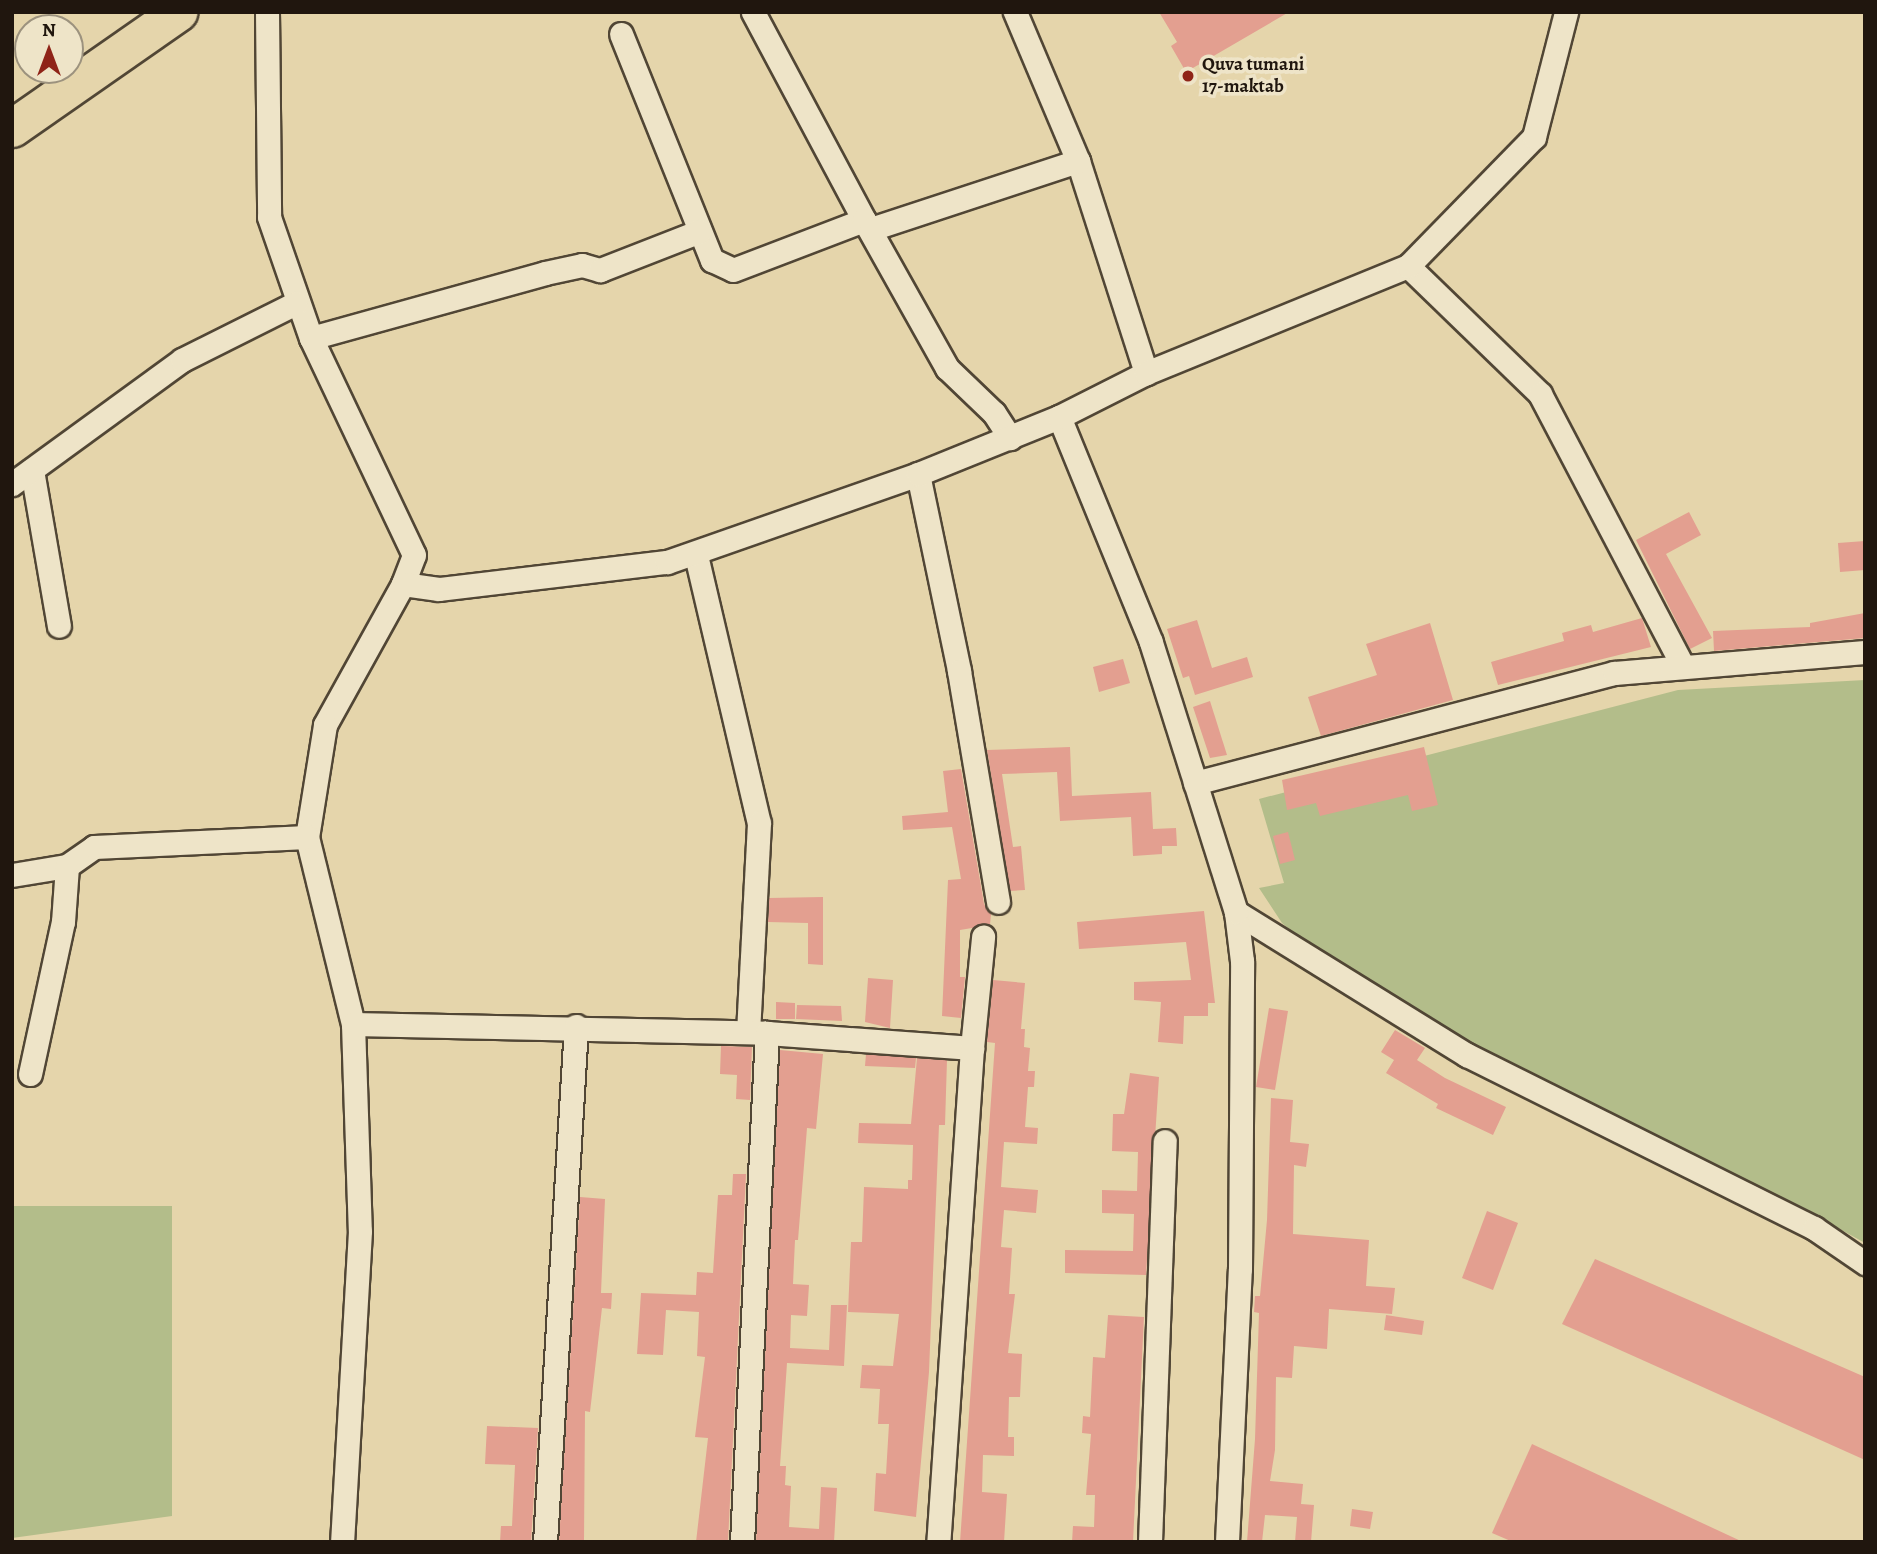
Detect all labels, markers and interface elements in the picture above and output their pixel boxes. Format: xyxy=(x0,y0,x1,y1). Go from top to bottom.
north arrow xyxy=(14,14,84,84)
text: N xyxy=(42,17,56,43)
place label: Quva tumani 17-maktab xyxy=(1202,54,1304,98)
marker: Quva tumani 17-maktab xyxy=(1180,68,1196,84)

